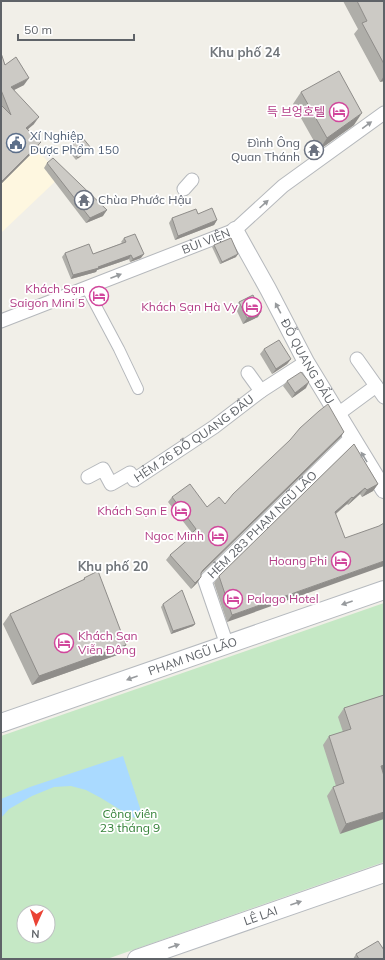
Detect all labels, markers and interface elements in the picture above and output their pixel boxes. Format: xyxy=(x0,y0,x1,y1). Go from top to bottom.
scale bar xyxy=(18,16,134,42)
text: 50 m xyxy=(24,22,52,37)
district label: Khu phố 24 xyxy=(210,44,280,60)
hotel icon: 득 브엉호텔 xyxy=(328,101,350,123)
place label: 득 브엉호텔 xyxy=(267,104,325,119)
one-way arrow xyxy=(362,121,372,129)
place label: Xí Nghiệp Dược Phẩm 150 xyxy=(30,128,119,157)
public building icon: Xí Nghiệp Dược Phẩm 150 xyxy=(5,132,27,154)
place label: Đình Ông Quan Thánh xyxy=(231,135,300,164)
temple icon: Đình Ông Quan Thánh xyxy=(303,139,325,161)
temple icon: Chùa Phước Hậu xyxy=(73,189,95,211)
place label: Chùa Phước Hậu xyxy=(98,192,192,207)
one-way arrow xyxy=(258,199,269,208)
street label: BÙI VIỆN xyxy=(180,225,232,257)
one-way arrow xyxy=(110,272,122,278)
place label: Khách Sạn Saigon Mini 5 xyxy=(10,281,85,310)
hotel icon: Khách Sạn Saigon Mini 5 xyxy=(88,285,110,307)
hotel icon: Khách Sạn Hà Vy xyxy=(241,296,263,318)
place label: Khách Sạn Hà Vy xyxy=(141,299,239,314)
one-way arrow xyxy=(275,302,281,313)
street label: ÐỖ QUANG ÐẨU xyxy=(278,316,338,406)
street label: HẺM 26 ÐỖ QUANG ÐẦU xyxy=(131,391,257,485)
one-way arrow xyxy=(360,451,367,463)
street label: HẺM 283 PHẠM NGŨ LÃO xyxy=(204,467,320,581)
hotel icon: Khách Sạn E xyxy=(170,500,192,522)
place label: Khách Sạn E xyxy=(97,503,167,518)
hotel icon: Ngoc Minh xyxy=(207,525,229,547)
place label: Ngoc Minh xyxy=(145,528,204,543)
hotel icon: Hoang Phi xyxy=(330,550,352,572)
place label: Hoang Phi xyxy=(269,553,327,568)
district label: Khu phố 20 xyxy=(78,558,148,574)
hotel icon: Palago Hotel xyxy=(222,588,244,610)
place label: Palago Hotel xyxy=(247,591,319,606)
one-way arrow xyxy=(341,600,353,606)
place label: Khách Sạn Viễn Đông xyxy=(78,628,138,657)
hotel icon: Khách Sạn Viễn Đông xyxy=(53,632,75,654)
street label: PHẠM NGŨ LÃO xyxy=(146,634,239,678)
one-way arrow xyxy=(125,675,137,681)
park label: Công viên 23 tháng 9 xyxy=(100,806,160,835)
one-way arrow xyxy=(291,900,303,906)
street label: LÊ LAI xyxy=(242,903,280,928)
north arrow xyxy=(16,904,56,944)
text: N xyxy=(31,927,40,941)
one-way arrow xyxy=(168,943,180,949)

